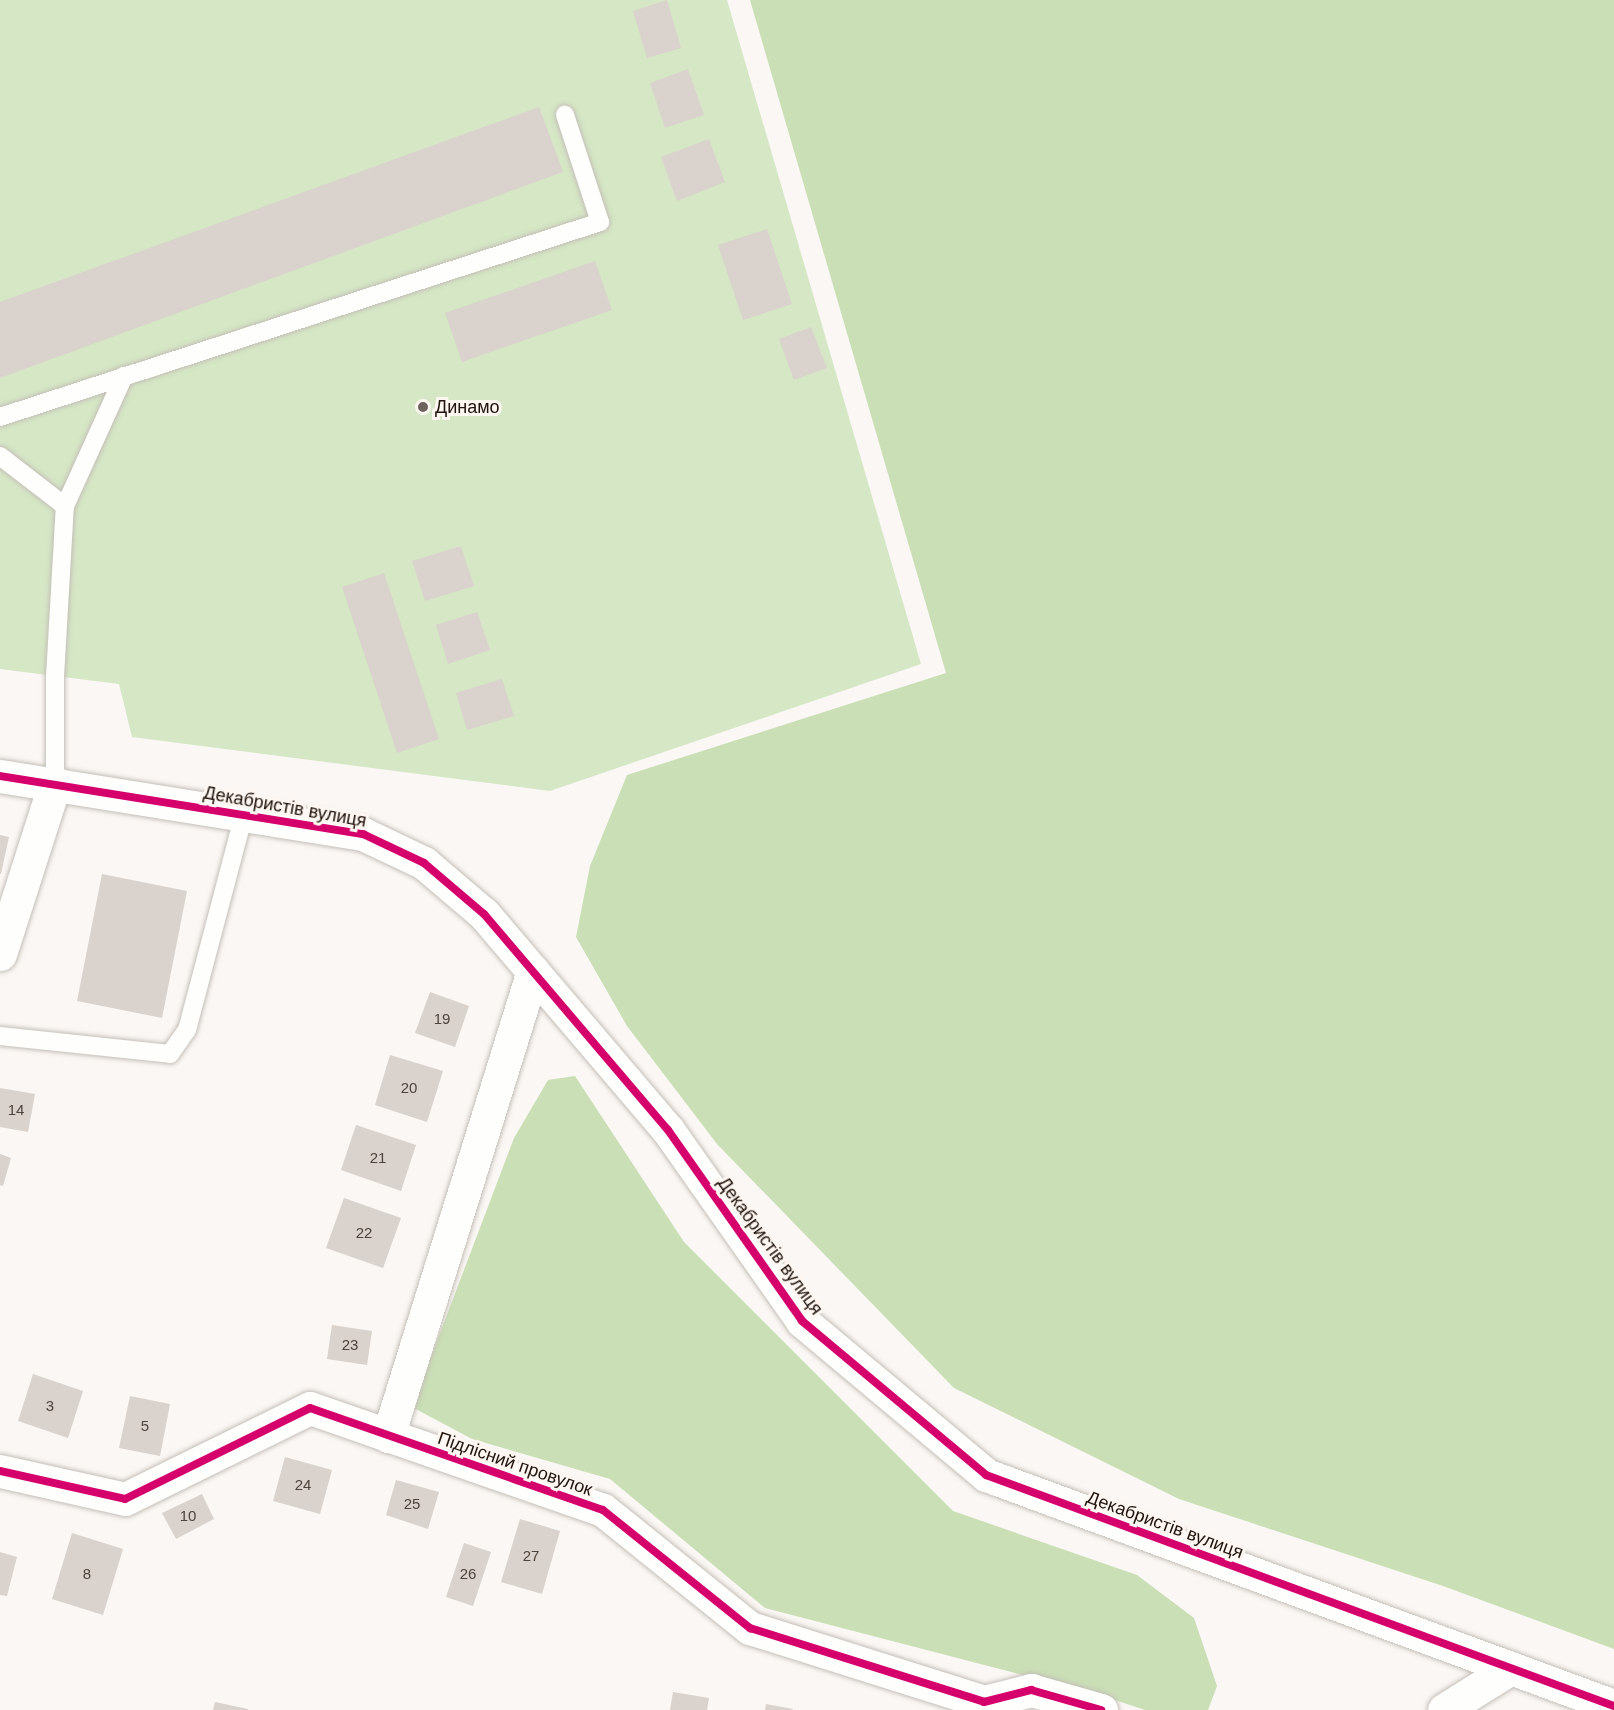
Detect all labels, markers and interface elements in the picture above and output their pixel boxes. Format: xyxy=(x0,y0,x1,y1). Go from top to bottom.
place label: Динамо xyxy=(435,396,500,418)
marker: Динамо xyxy=(416,400,430,414)
street label: Декабристів вулиця xyxy=(202,782,368,832)
house number: 19 xyxy=(434,1010,450,1028)
house number: 20 xyxy=(401,1079,417,1097)
house number: 14 xyxy=(8,1101,24,1119)
house number: 21 xyxy=(370,1149,386,1167)
street label: Декабристів вулиця xyxy=(713,1173,827,1319)
house number: 22 xyxy=(356,1224,372,1242)
house number: 23 xyxy=(342,1336,358,1354)
house number: 3 xyxy=(46,1397,54,1415)
house number: 5 xyxy=(141,1417,149,1435)
street label: Підлісний провулок xyxy=(435,1427,595,1501)
house number: 24 xyxy=(295,1476,311,1494)
street label: Декабристів вулиця xyxy=(1084,1487,1246,1563)
house number: 25 xyxy=(404,1495,420,1513)
house number: 10 xyxy=(180,1507,196,1525)
house number: 27 xyxy=(523,1547,539,1565)
house number: 8 xyxy=(83,1565,91,1583)
house number: 26 xyxy=(460,1565,476,1583)

